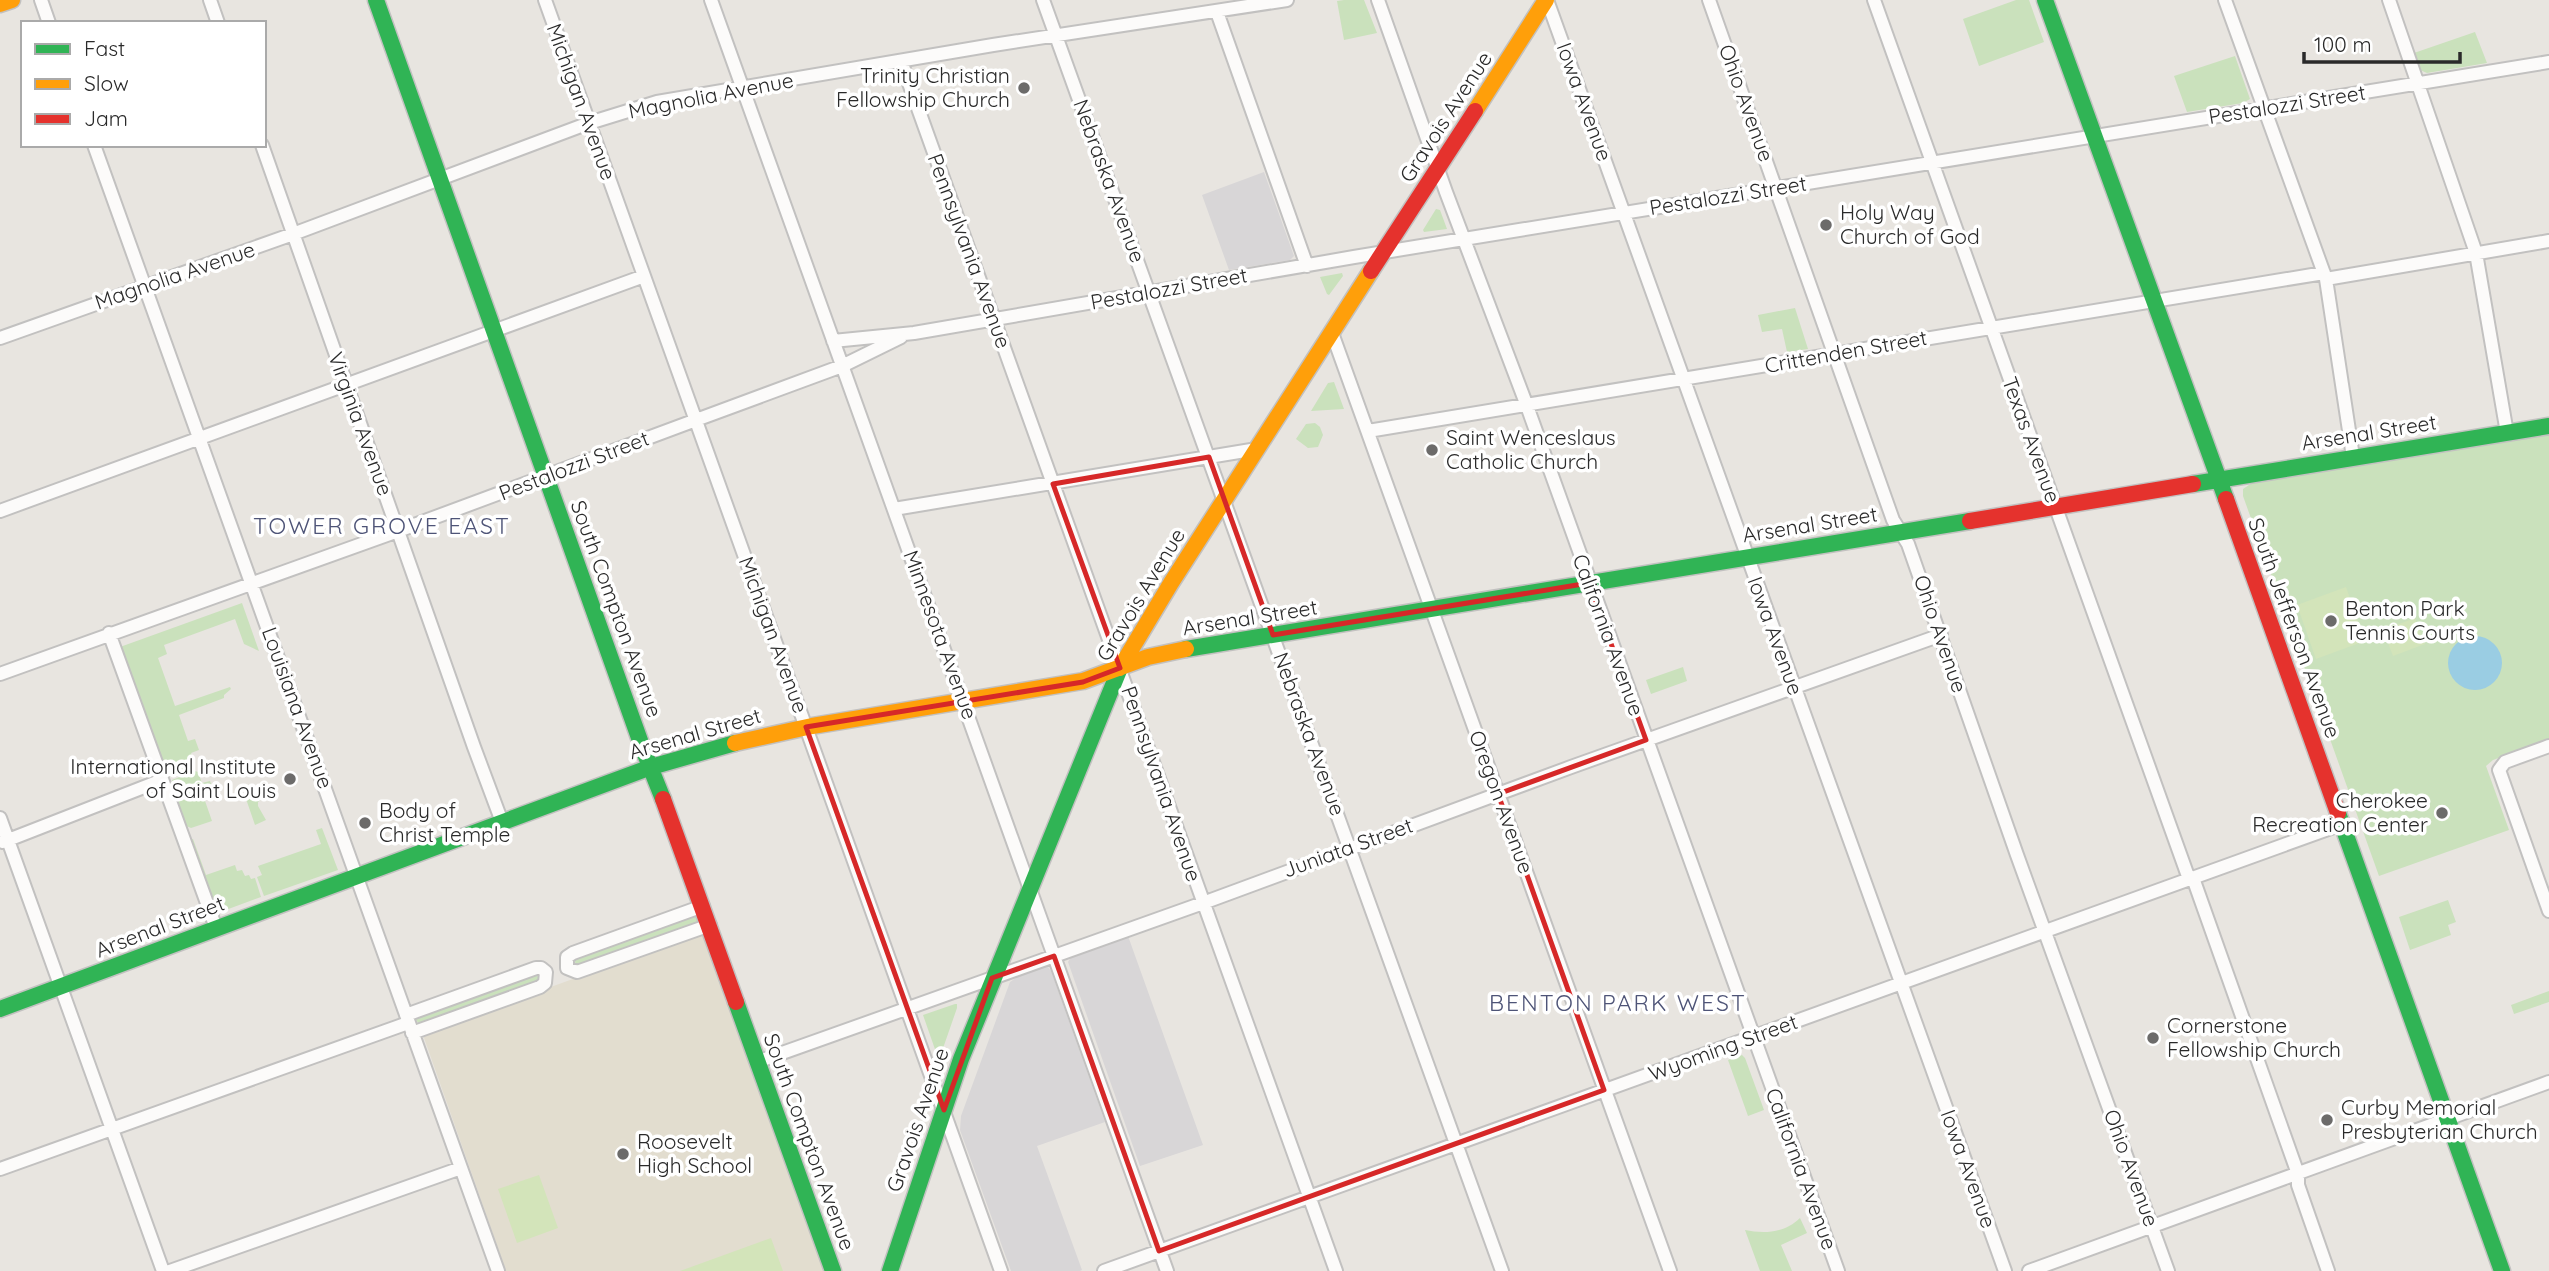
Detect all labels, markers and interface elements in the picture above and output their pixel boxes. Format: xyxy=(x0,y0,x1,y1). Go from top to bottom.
street label: Michigan Avenue xyxy=(542,20,622,183)
legend xyxy=(21,21,266,147)
scale bar xyxy=(2304,21,2460,65)
text: 100 m xyxy=(2314,31,2372,57)
text: Fast xyxy=(84,35,125,61)
street label: Iowa Avenue xyxy=(1552,39,1618,164)
street label: Ohio Avenue xyxy=(1714,41,1780,165)
street label: Gravois Avenue xyxy=(1393,46,1497,187)
place label: Trinity Christian Fellowship Church xyxy=(836,62,1010,112)
street label: Magnolia Avenue xyxy=(626,66,796,124)
text: Slow xyxy=(84,70,129,96)
street label: Pestalozzi Street xyxy=(2206,79,2367,129)
marker: Trinity Christian Fellowship Church xyxy=(1016,80,1032,96)
street label: Nebraska Avenue xyxy=(1068,96,1152,266)
text: Jam xyxy=(84,105,128,131)
street label: Pennsylvania Avenue xyxy=(923,150,1017,352)
street label: Pestalozzi Street xyxy=(1647,170,1808,220)
place label: Holy Way Church of God xyxy=(1840,199,1980,249)
marker: Holy Way Church of God xyxy=(1818,217,1834,233)
street label: Magnolia Avenue xyxy=(91,235,258,315)
street label: Pestalozzi Street xyxy=(1088,261,1249,315)
street label: Crittenden Street xyxy=(1763,324,1929,378)
street label: Virginia Avenue xyxy=(323,348,399,499)
street label: Texas Avenue xyxy=(1997,373,2067,506)
street label: Arsenal Street xyxy=(2300,409,2438,456)
street label: Pestalozzi Street xyxy=(495,424,652,506)
place label: Saint Wenceslaus Catholic Church xyxy=(1446,424,1616,474)
marker: Saint Wenceslaus Catholic Church xyxy=(1424,442,1440,458)
street label: South Compton Avenue xyxy=(566,497,668,721)
street label: Arsenal Street xyxy=(1741,501,1879,548)
district label: TOWER GROVE EAST xyxy=(253,511,511,540)
street label: South Jefferson Avenue xyxy=(2243,514,2347,741)
street label: Gravois Avenue xyxy=(1090,523,1190,666)
street label: Minnesota Avenue xyxy=(898,547,984,723)
street label: California Avenue xyxy=(1568,550,1650,719)
street label: Michigan Avenue xyxy=(734,553,814,716)
street label: Ohio Avenue xyxy=(1909,571,1973,696)
street label: Iowa Avenue xyxy=(1743,573,1809,698)
street label: Arsenal Street xyxy=(1181,594,1319,641)
place label: Benton Park Tennis Courts xyxy=(2345,595,2475,645)
marker: Benton Park Tennis Courts xyxy=(2323,613,2339,629)
street label: Louisiana Avenue xyxy=(257,623,339,792)
street label: Nebraska Avenue xyxy=(1268,649,1352,819)
street label: Pennsylvania Avenue xyxy=(1116,682,1208,885)
street label: Arsenal Street xyxy=(626,702,764,764)
street label: Oregon Avenue xyxy=(1464,726,1540,877)
place label: International Institute of Saint Louis xyxy=(70,753,276,803)
marker: International Institute of Saint Louis xyxy=(282,771,298,787)
place label: Cherokee Recreation Center xyxy=(2252,787,2428,837)
place label: Body of Christ Temple xyxy=(379,797,510,847)
marker: Cherokee Recreation Center xyxy=(2434,805,2450,821)
street label: Juniata Street xyxy=(1279,812,1416,883)
marker: Body of Christ Temple xyxy=(357,815,373,831)
street label: Arsenal Street xyxy=(91,890,228,963)
district label: BENTON PARK WEST xyxy=(1489,988,1747,1017)
street label: Wyoming Street xyxy=(1645,1008,1801,1086)
place label: Cornerstone Fellowship Church xyxy=(2167,1012,2341,1062)
street label: South Compton Avenue xyxy=(759,1030,861,1254)
marker: Cornerstone Fellowship Church xyxy=(2145,1030,2161,1046)
street label: Gravois Avenue xyxy=(880,1044,954,1195)
street label: California Avenue xyxy=(1761,1084,1843,1253)
place label: Curby Memorial Presbyterian Church xyxy=(2341,1094,2538,1144)
street label: Iowa Avenue xyxy=(1936,1106,2002,1231)
street label: Ohio Avenue xyxy=(2099,1106,2165,1230)
marker: Curby Memorial Presbyterian Church xyxy=(2319,1112,2335,1128)
place label: Roosevelt High School xyxy=(637,1128,752,1178)
marker: Roosevelt High School xyxy=(615,1146,631,1162)

